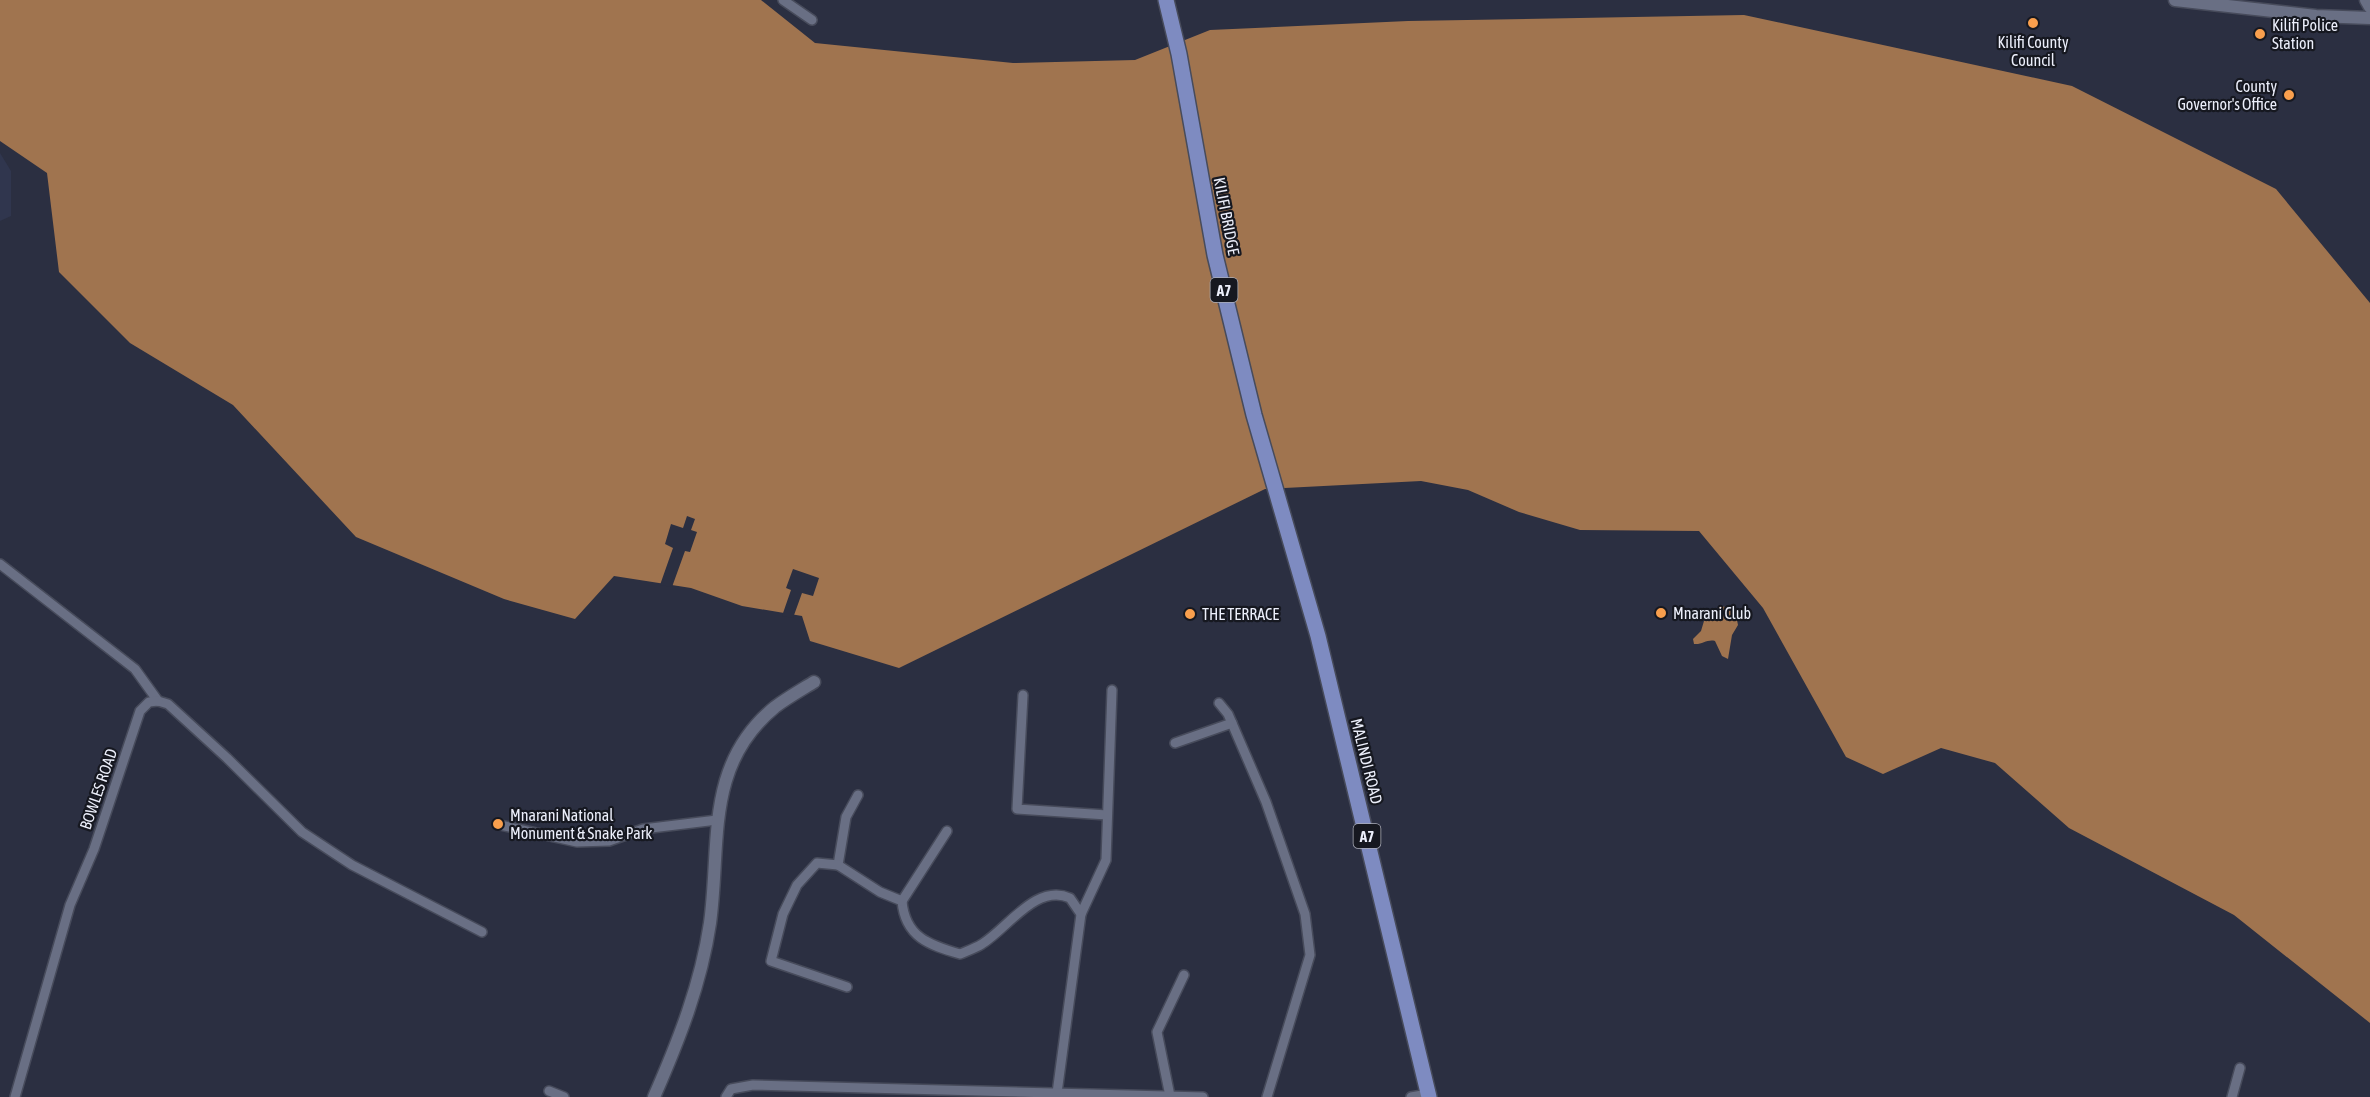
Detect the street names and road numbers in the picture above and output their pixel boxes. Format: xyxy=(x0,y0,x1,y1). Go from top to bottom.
street label: KILIFI BRIDGE xyxy=(1211,176,1243,257)
road number: A7 xyxy=(1210,278,1238,302)
street label: MALINDI ROAD xyxy=(1348,716,1386,806)
street label: BOWLES ROAD xyxy=(76,746,120,832)
road number: A7 xyxy=(1354,824,1380,848)

